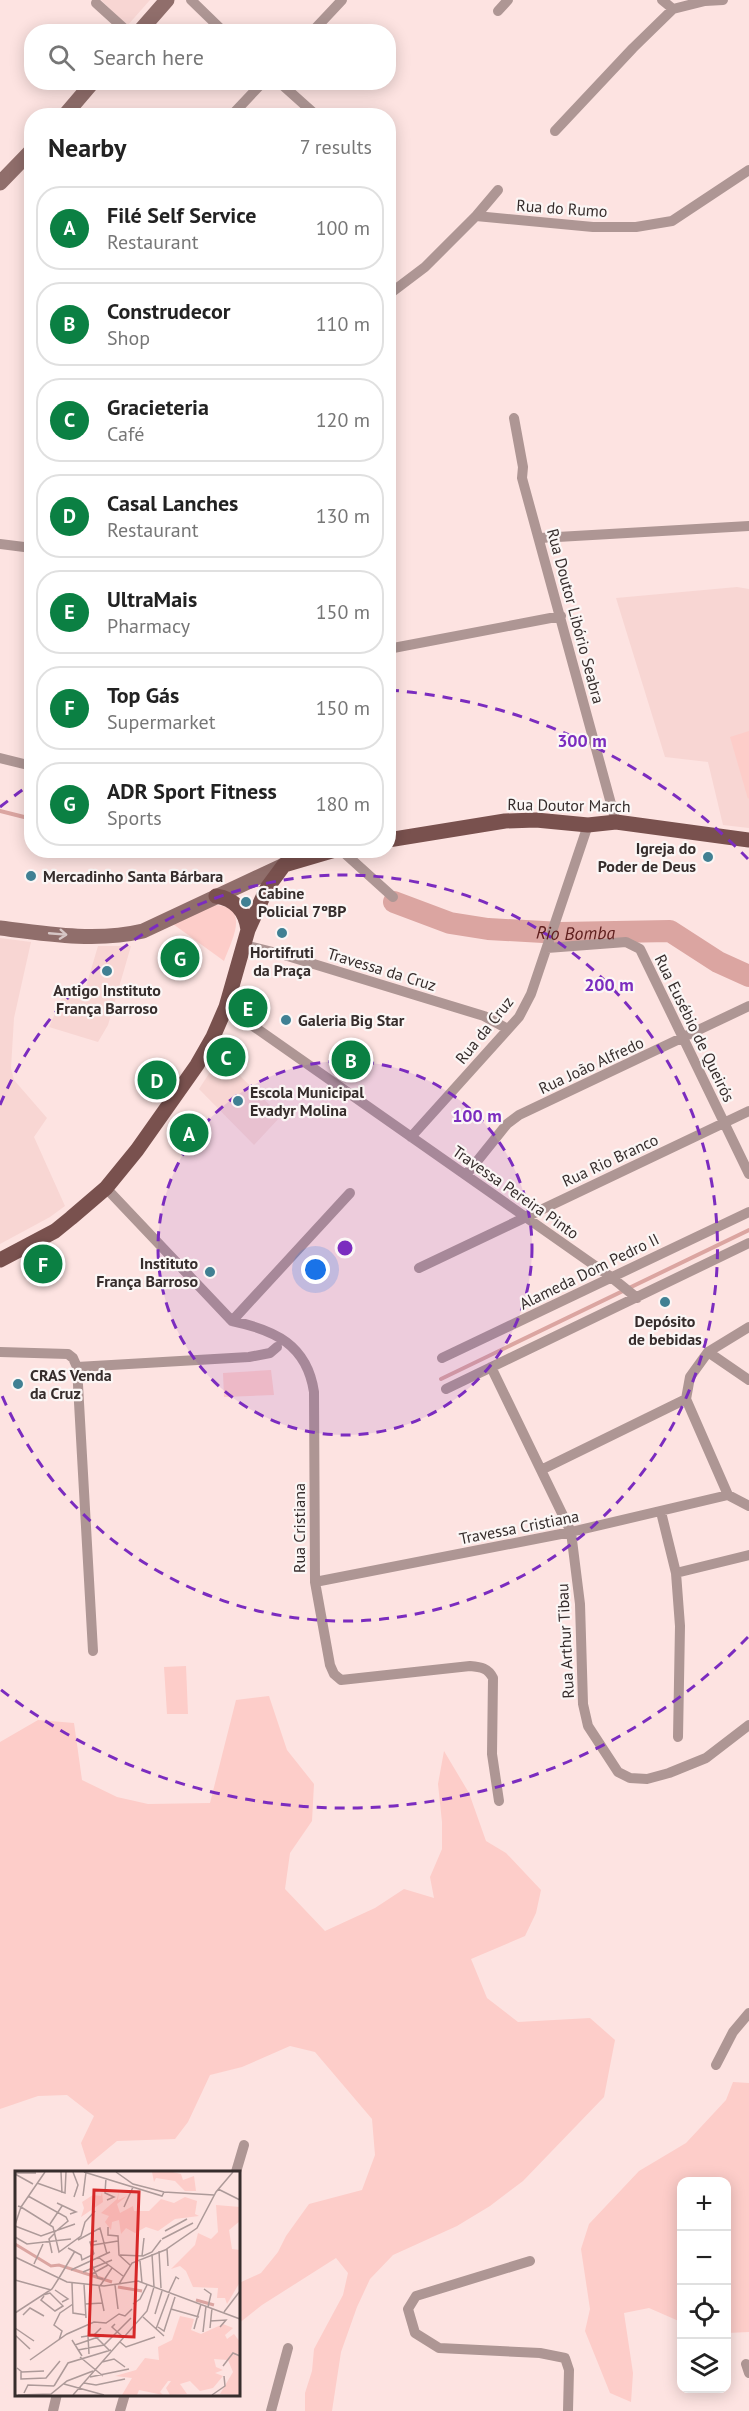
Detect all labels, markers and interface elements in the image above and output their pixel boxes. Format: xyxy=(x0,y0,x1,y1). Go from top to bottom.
search box xyxy=(24,24,396,90)
icon: search xyxy=(45,41,78,74)
text: Search here xyxy=(93,43,204,71)
text: Nearby xyxy=(48,131,126,164)
text: 7 results xyxy=(300,134,372,160)
street label: Rua do Rumo xyxy=(516,195,608,221)
text: Filé Self Service xyxy=(107,201,257,229)
text: A xyxy=(63,215,76,241)
text: 100 m xyxy=(316,215,370,241)
text: Restaurant xyxy=(107,229,198,255)
text: Construdecor xyxy=(107,297,230,325)
text: B xyxy=(64,311,75,337)
text: 110 m xyxy=(316,311,370,337)
text: Shop xyxy=(107,325,150,351)
text: Gracieteria xyxy=(107,393,209,421)
text: C xyxy=(64,407,75,433)
text: 120 m xyxy=(316,407,370,433)
text: Café xyxy=(107,421,144,447)
text: Casal Lanches xyxy=(107,489,238,517)
text: D xyxy=(63,503,76,529)
text: 130 m xyxy=(316,503,370,529)
text: Restaurant xyxy=(107,517,198,543)
street label: Rua Doutor Libório Seabra xyxy=(543,526,609,706)
text: UltraMais xyxy=(107,585,197,613)
text: E xyxy=(64,599,75,625)
text: 150 m xyxy=(316,599,370,625)
text: Pharmacy xyxy=(107,613,190,639)
text: Top Gás xyxy=(107,681,179,709)
text: F xyxy=(64,695,75,721)
text: 150 m xyxy=(316,695,370,721)
text: Supermarket xyxy=(107,709,215,735)
text: 300 m xyxy=(557,729,607,752)
text: ADR Sport Fitness xyxy=(107,777,277,805)
text: G xyxy=(63,791,76,817)
text: 180 m xyxy=(316,791,370,817)
street label: Rua Doutor March xyxy=(507,794,631,816)
text: Sports xyxy=(107,805,162,831)
place label: Igreja do Poder de Deus xyxy=(598,838,696,876)
marker: Igreja do Poder de Deus xyxy=(701,850,715,864)
place label: Mercadinho Santa Bárbara xyxy=(43,866,223,886)
marker: Mercadinho Santa Bárbara xyxy=(24,869,38,883)
place label: Cabine Policial 7ºBP xyxy=(258,883,346,921)
marker: Cabine Policial 7ºBP xyxy=(239,895,253,909)
water label: Rio Bomba xyxy=(535,920,616,945)
marker: Hortifruti da Praça xyxy=(275,926,289,940)
one-way arrow xyxy=(48,929,68,940)
pin: G xyxy=(160,936,200,980)
place label: Hortifruti da Praça xyxy=(250,942,314,980)
street label: Travessa da Cruz xyxy=(325,943,439,995)
street label: Rua Eusébio de Queirós xyxy=(651,951,740,1105)
marker: Antigo Instituto França Barroso xyxy=(100,964,114,978)
text: 200 m xyxy=(584,973,634,996)
place label: Antigo Instituto França Barroso xyxy=(53,980,161,1018)
pin: E xyxy=(228,986,268,1030)
street label: Rua da Cruz xyxy=(451,992,517,1068)
place label: Galeria Big Star xyxy=(298,1010,405,1030)
marker: Galeria Big Star xyxy=(279,1013,293,1027)
street label: Rua João Alfredo xyxy=(535,1032,647,1098)
pin: C xyxy=(206,1034,246,1080)
pin: B xyxy=(332,1038,370,1082)
pin: D xyxy=(138,1058,176,1102)
place label: Escola Municipal Evadyr Molina xyxy=(250,1082,364,1120)
marker: Escola Municipal Evadyr Molina xyxy=(231,1094,245,1108)
text: 100 m xyxy=(452,1104,502,1127)
pin: A xyxy=(170,1110,208,1156)
street label: Rua Rio Branco xyxy=(559,1129,661,1191)
street label: Travessa Pereira Pinto xyxy=(449,1141,583,1243)
street label: Alameda Dom Pedro II xyxy=(516,1228,662,1314)
centre of rings xyxy=(335,1238,355,1258)
pin: F xyxy=(24,1242,63,1286)
place label: Instituto França Barroso xyxy=(96,1253,198,1291)
your location xyxy=(301,1255,330,1284)
marker: Instituto França Barroso xyxy=(203,1265,217,1279)
marker: Depósito de bebidas xyxy=(658,1295,672,1309)
place label: Depósito de bebidas xyxy=(628,1311,702,1349)
place label: CRAS Venda da Cruz xyxy=(30,1365,112,1403)
marker: CRAS Venda da Cruz xyxy=(11,1377,25,1391)
street label: Rua Cristiana xyxy=(289,1483,309,1573)
street label: Travessa Cristiana xyxy=(457,1506,581,1548)
street label: Rua Arthur Tibau xyxy=(552,1583,578,1699)
inset map xyxy=(15,2171,240,2396)
map controls xyxy=(677,2177,731,2393)
button: + xyxy=(677,2177,731,2231)
button: − xyxy=(677,2231,731,2285)
button: locate xyxy=(677,2285,731,2339)
button: layers xyxy=(677,2339,731,2393)

